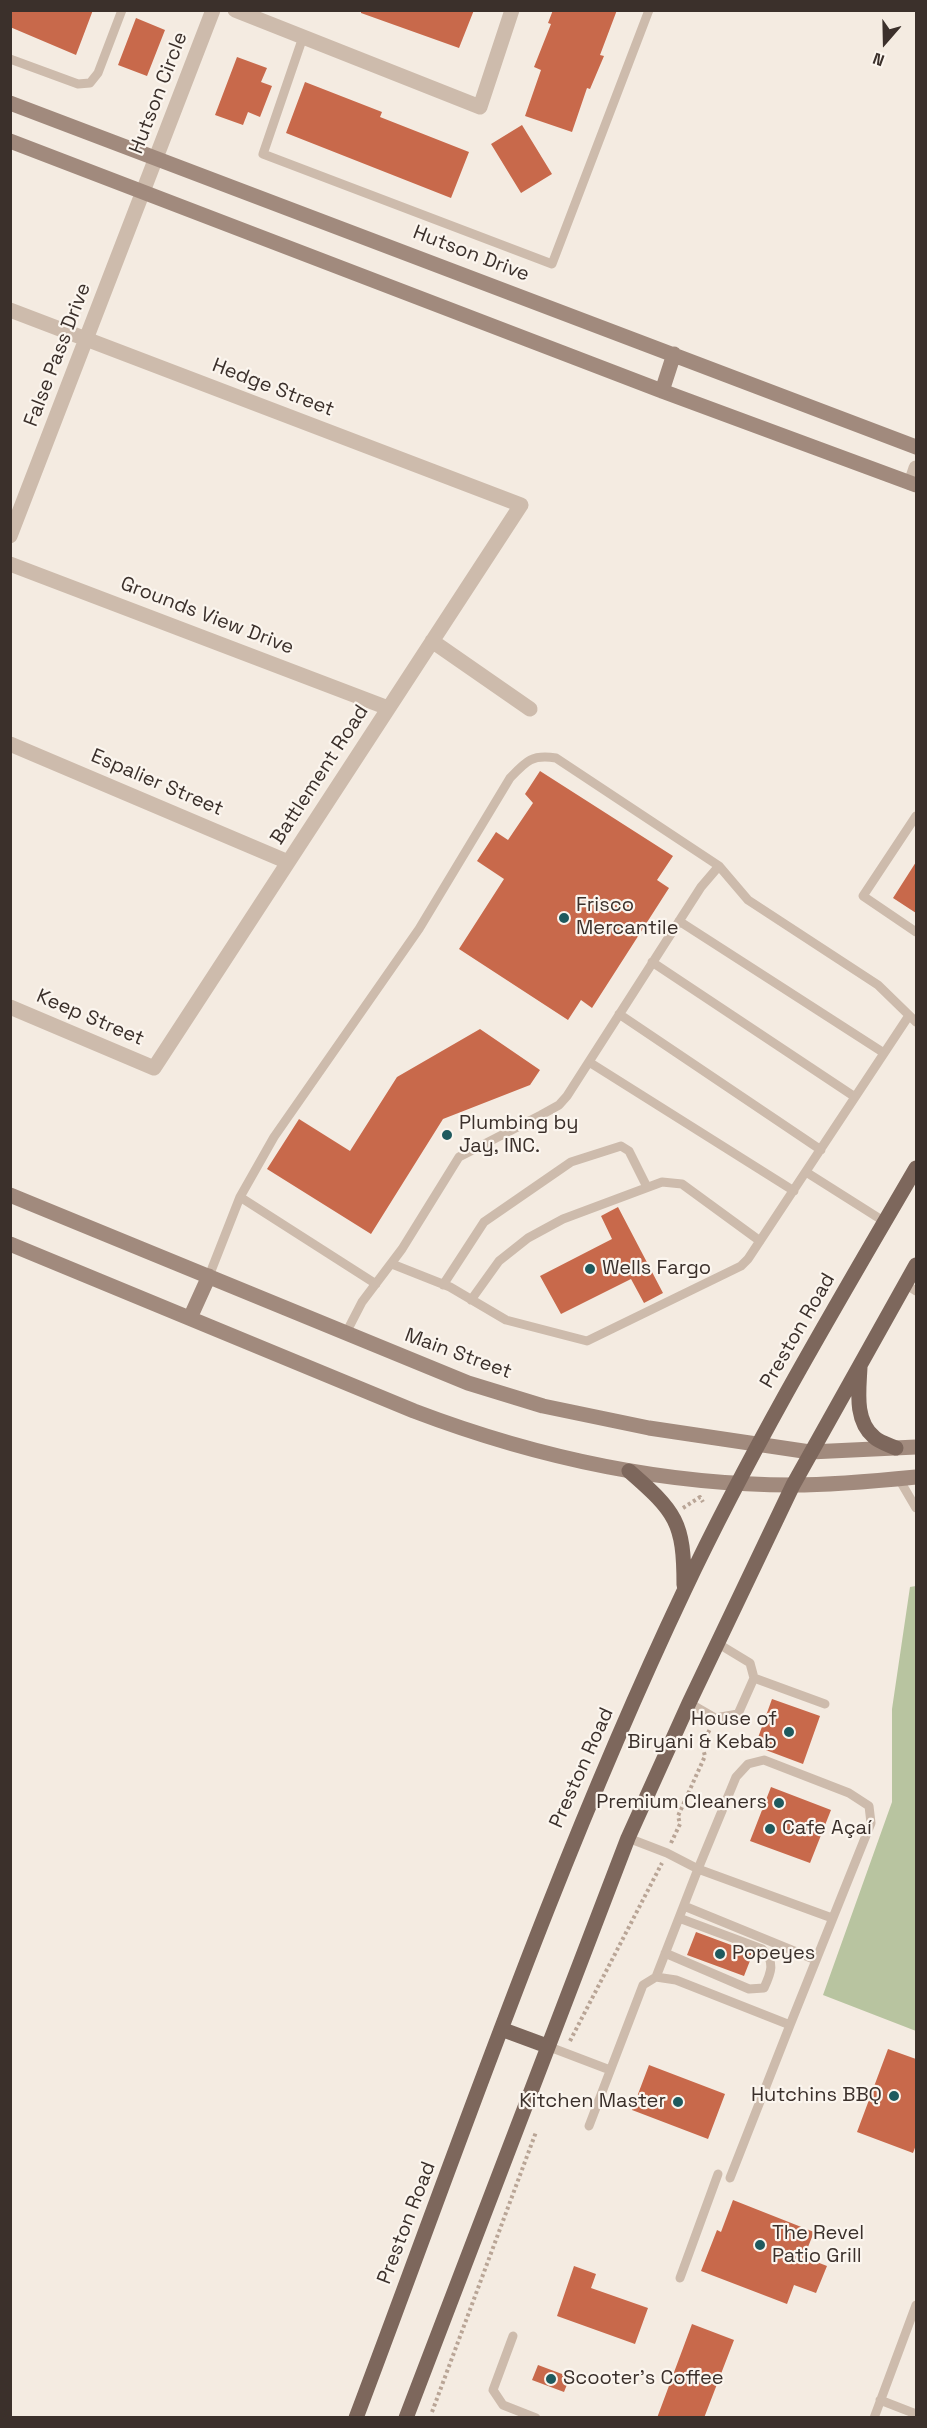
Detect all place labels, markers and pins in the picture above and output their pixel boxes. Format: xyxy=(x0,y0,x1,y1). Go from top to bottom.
place label: Frisco Mercantile xyxy=(576,894,679,941)
marker: Frisco Mercantile xyxy=(557,911,571,925)
place label: Plumbing by Jay, INC. xyxy=(459,1112,578,1159)
marker: Plumbing by Jay, INC. xyxy=(440,1128,454,1142)
place label: Wells Fargo xyxy=(602,1257,711,1281)
marker: Wells Fargo xyxy=(583,1262,597,1276)
place label: House of Biryani & Kebab xyxy=(627,1708,777,1755)
marker: House of Biryani & Kebab xyxy=(782,1725,796,1739)
place label: Premium Cleaners xyxy=(596,1791,767,1815)
marker: Premium Cleaners xyxy=(772,1796,786,1810)
place label: Cafe Açaí xyxy=(782,1817,872,1841)
marker: Cafe Açaí xyxy=(763,1822,777,1836)
place label: Popeyes xyxy=(732,1942,815,1966)
marker: Popeyes xyxy=(713,1947,727,1961)
place label: Hutchins BBQ xyxy=(751,2084,882,2108)
marker: Hutchins BBQ xyxy=(887,2089,901,2103)
place label: Kitchen Master xyxy=(519,2090,666,2114)
marker: Kitchen Master xyxy=(671,2095,685,2109)
place label: The Revel Patio Grill xyxy=(772,2222,864,2269)
marker: The Revel Patio Grill xyxy=(753,2238,767,2252)
place label: Scooter's Coffee xyxy=(563,2367,724,2391)
marker: Scooter's Coffee xyxy=(544,2372,558,2386)

